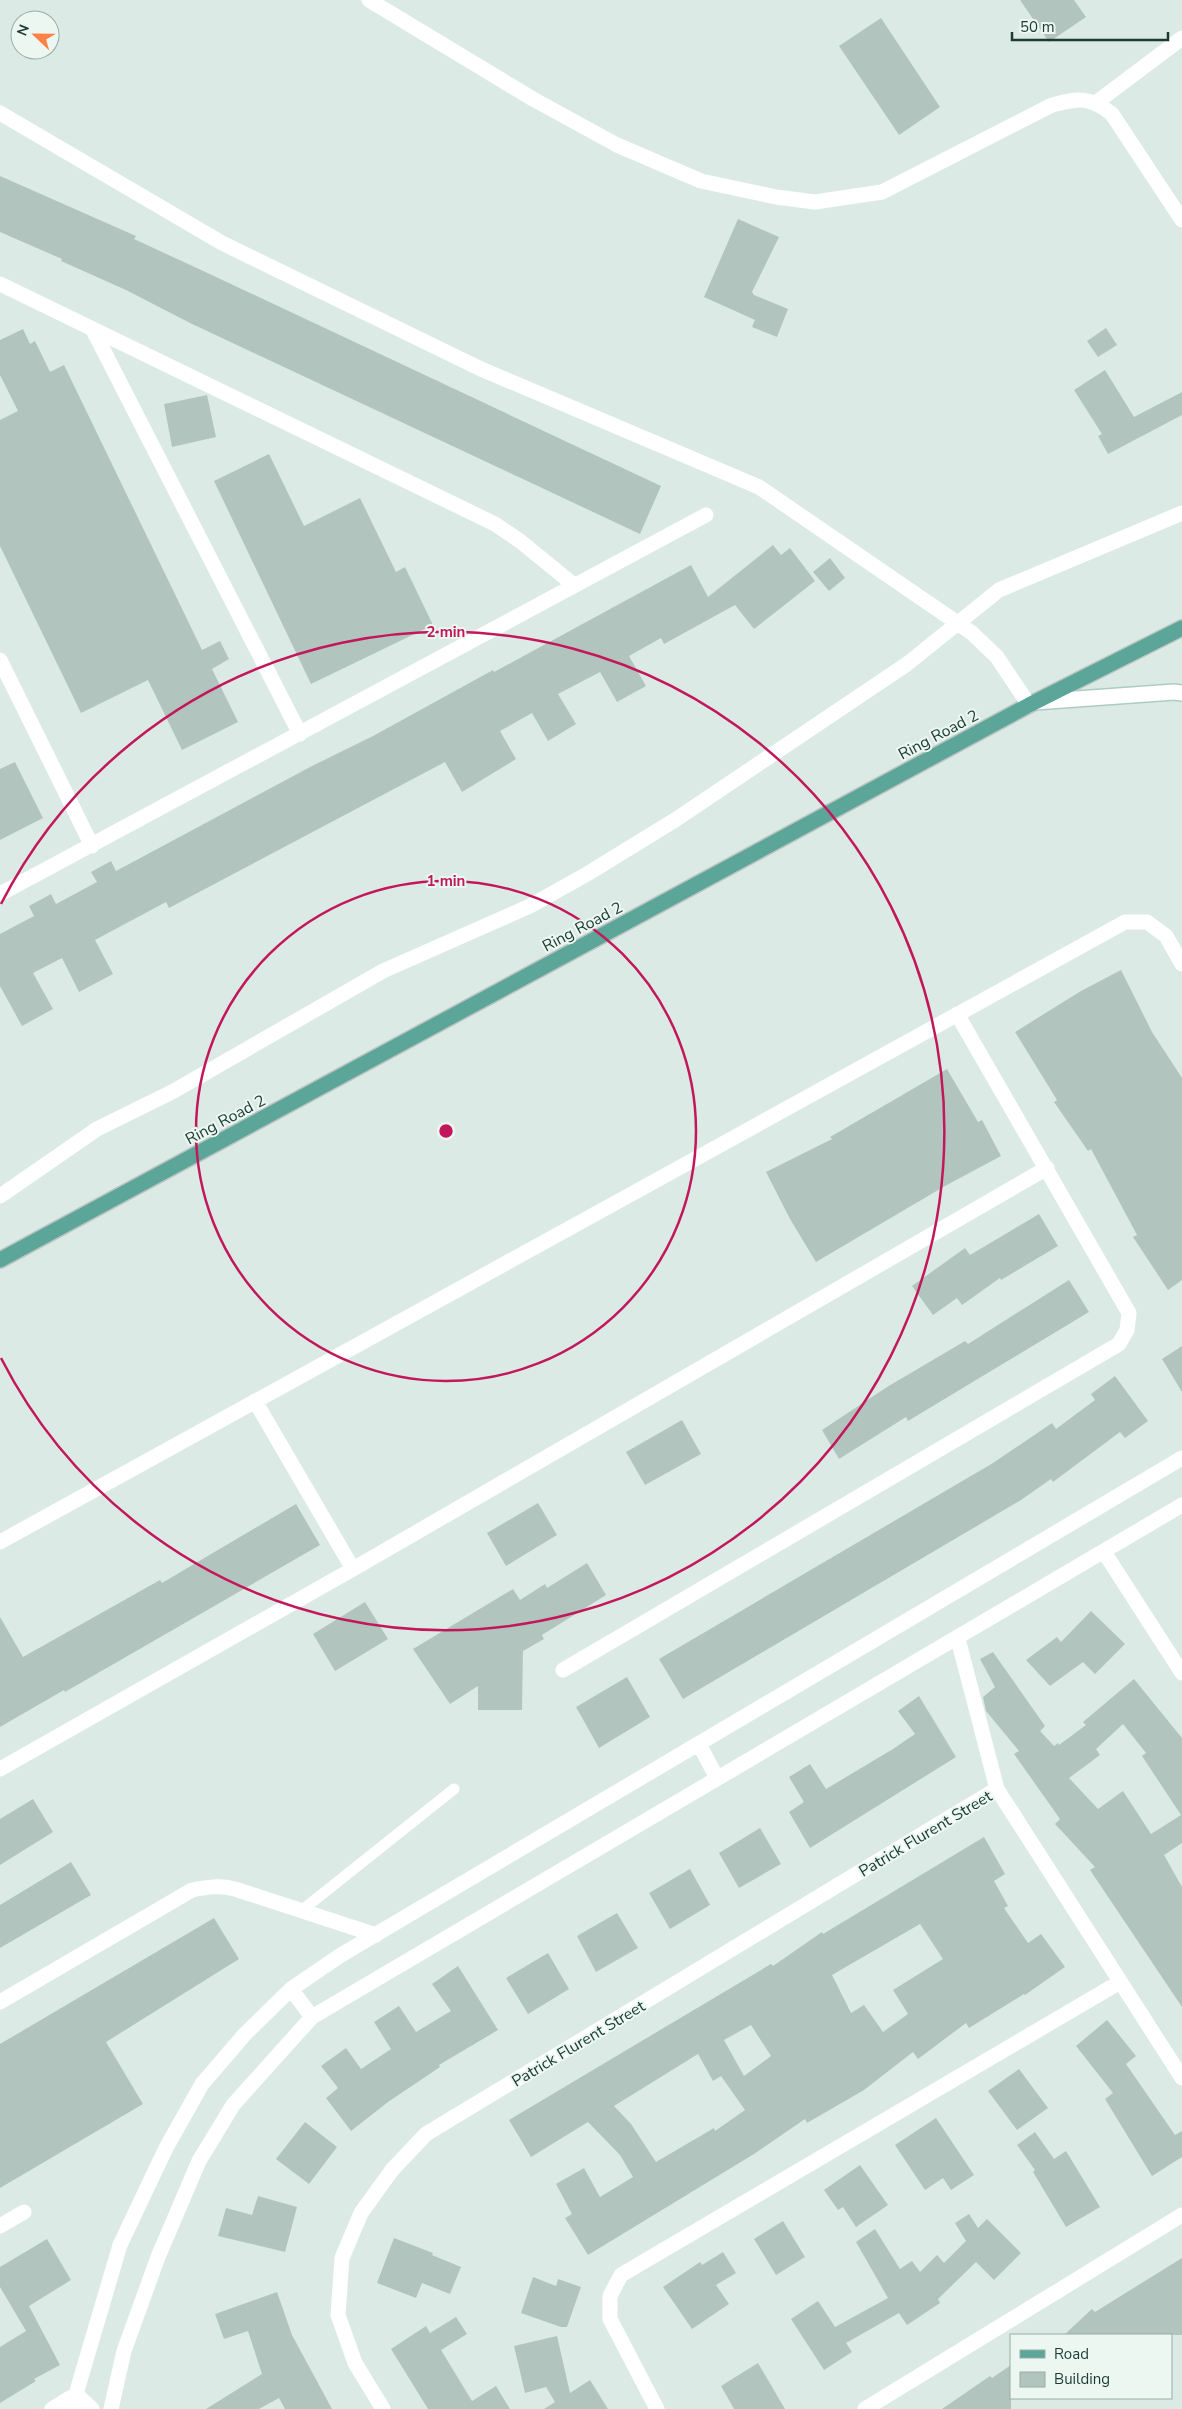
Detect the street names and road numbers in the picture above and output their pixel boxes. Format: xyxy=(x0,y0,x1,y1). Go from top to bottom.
street label: Ring Road 2 xyxy=(894,705,982,765)
street label: Ring Road 2 xyxy=(538,897,626,957)
street label: Ring Road 2 xyxy=(181,1090,269,1150)
street label: Patrick Flurent Street xyxy=(855,1785,997,1882)
street label: Patrick Flurent Street xyxy=(508,1995,650,2092)

